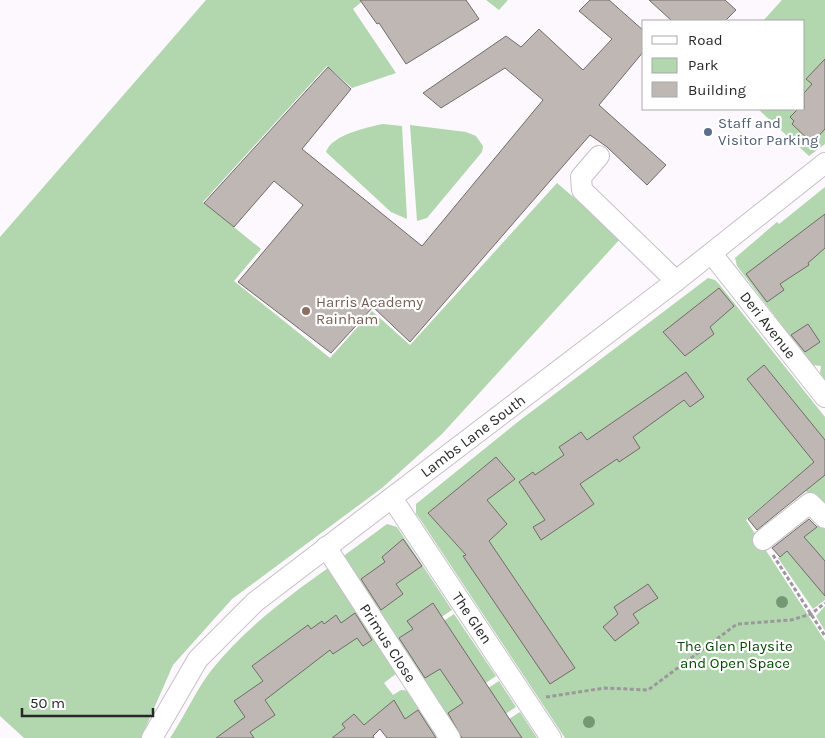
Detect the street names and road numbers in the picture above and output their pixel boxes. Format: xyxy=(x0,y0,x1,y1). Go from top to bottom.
street label: Deri Avenue xyxy=(736,288,800,362)
street label: Lambs Lane South xyxy=(417,391,529,481)
street label: The Glen xyxy=(448,589,496,647)
street label: Primus Close xyxy=(356,600,420,686)

